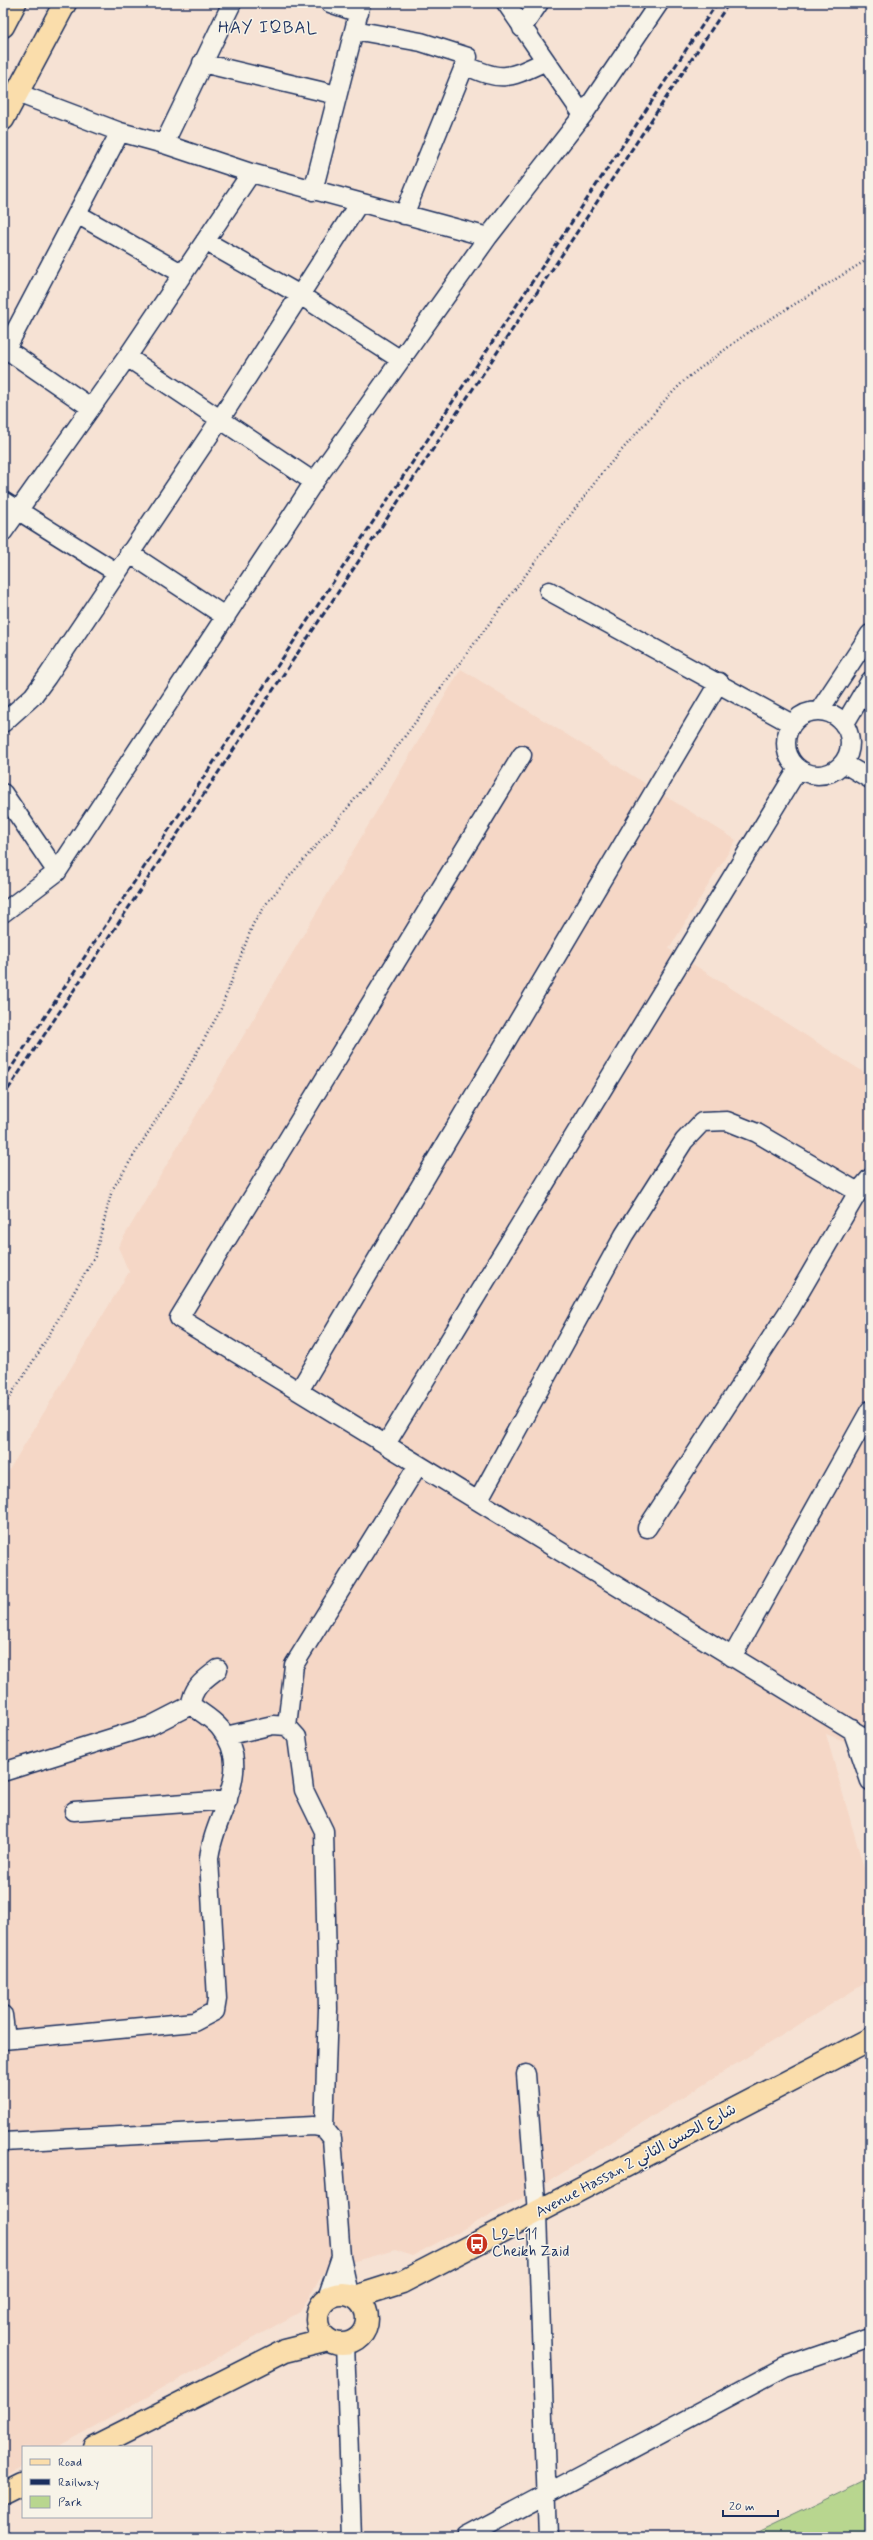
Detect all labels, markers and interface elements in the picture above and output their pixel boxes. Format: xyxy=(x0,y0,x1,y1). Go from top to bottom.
district label: HAY IQBAL xyxy=(218,17,318,39)
street label: Avenue Hassan 2 شارع الحسن الثاني xyxy=(532,2099,741,2224)
place label: L9-L11 Cheikh Zaid xyxy=(492,2225,569,2262)
bus stop icon: L9-L11 Cheikh Zaid xyxy=(464,2231,490,2257)
legend xyxy=(22,2446,152,2518)
text: Road xyxy=(58,2455,82,2471)
text: Railway xyxy=(58,2475,100,2491)
scale bar xyxy=(723,2492,778,2518)
text: Park xyxy=(58,2495,82,2511)
text: 20 m xyxy=(729,2499,755,2515)

